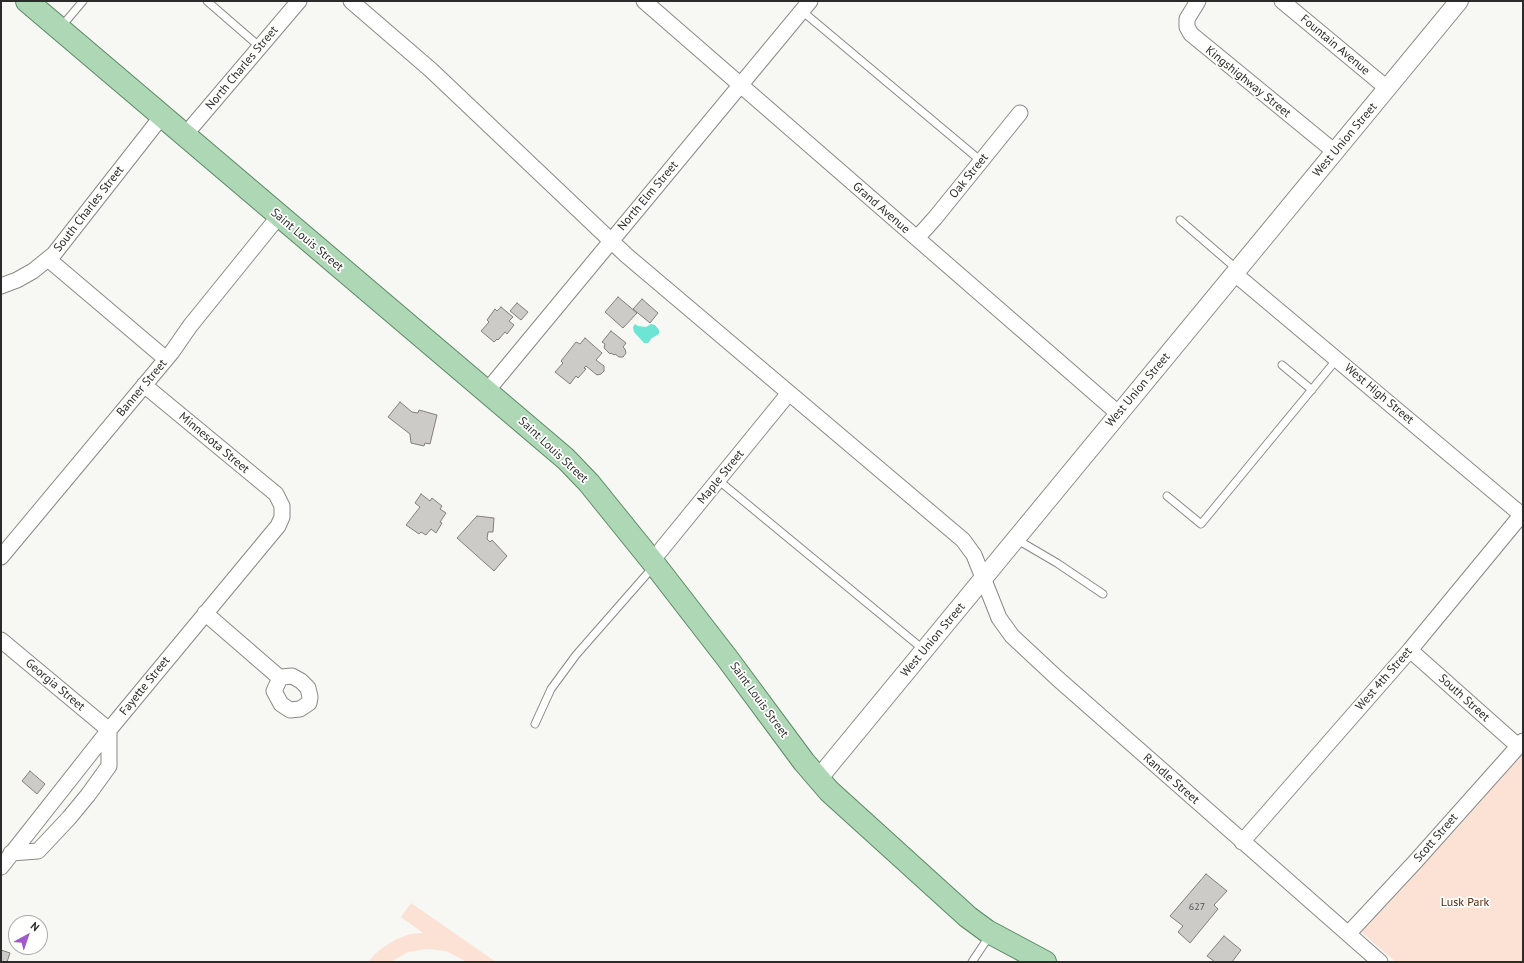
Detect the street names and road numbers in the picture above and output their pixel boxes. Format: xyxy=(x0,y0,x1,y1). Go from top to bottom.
street label: Fountain Avenue xyxy=(1297,12,1373,78)
street label: North Charles Street xyxy=(203,23,281,113)
street label: Kingshighway Street xyxy=(1202,43,1294,121)
street label: West Union Street xyxy=(1310,100,1380,180)
street label: Oak Street xyxy=(946,151,992,201)
street label: North Elm Street xyxy=(615,158,681,234)
street label: South Charles Street xyxy=(51,163,127,255)
street label: Grand Avenue xyxy=(849,179,913,237)
street label: Saint Louis Street xyxy=(268,206,346,274)
street label: West Union Street xyxy=(1103,350,1173,430)
street label: Banner Street xyxy=(114,357,170,419)
street label: West High Street xyxy=(1341,361,1417,427)
street label: Minnesota Street xyxy=(176,409,252,477)
street label: Saint Louis Street xyxy=(515,414,591,486)
street label: Maple Street xyxy=(695,447,747,507)
street label: West Union Street xyxy=(898,600,968,680)
street label: West 4th Street xyxy=(1353,645,1415,713)
street label: Fayette Street xyxy=(117,654,173,718)
street label: Georgia Street xyxy=(22,656,88,714)
street label: Saint Louis Street xyxy=(727,659,791,741)
street label: South Street xyxy=(1435,671,1493,725)
street label: Randle Street xyxy=(1140,751,1202,807)
street label: Scott Street xyxy=(1411,811,1461,865)

